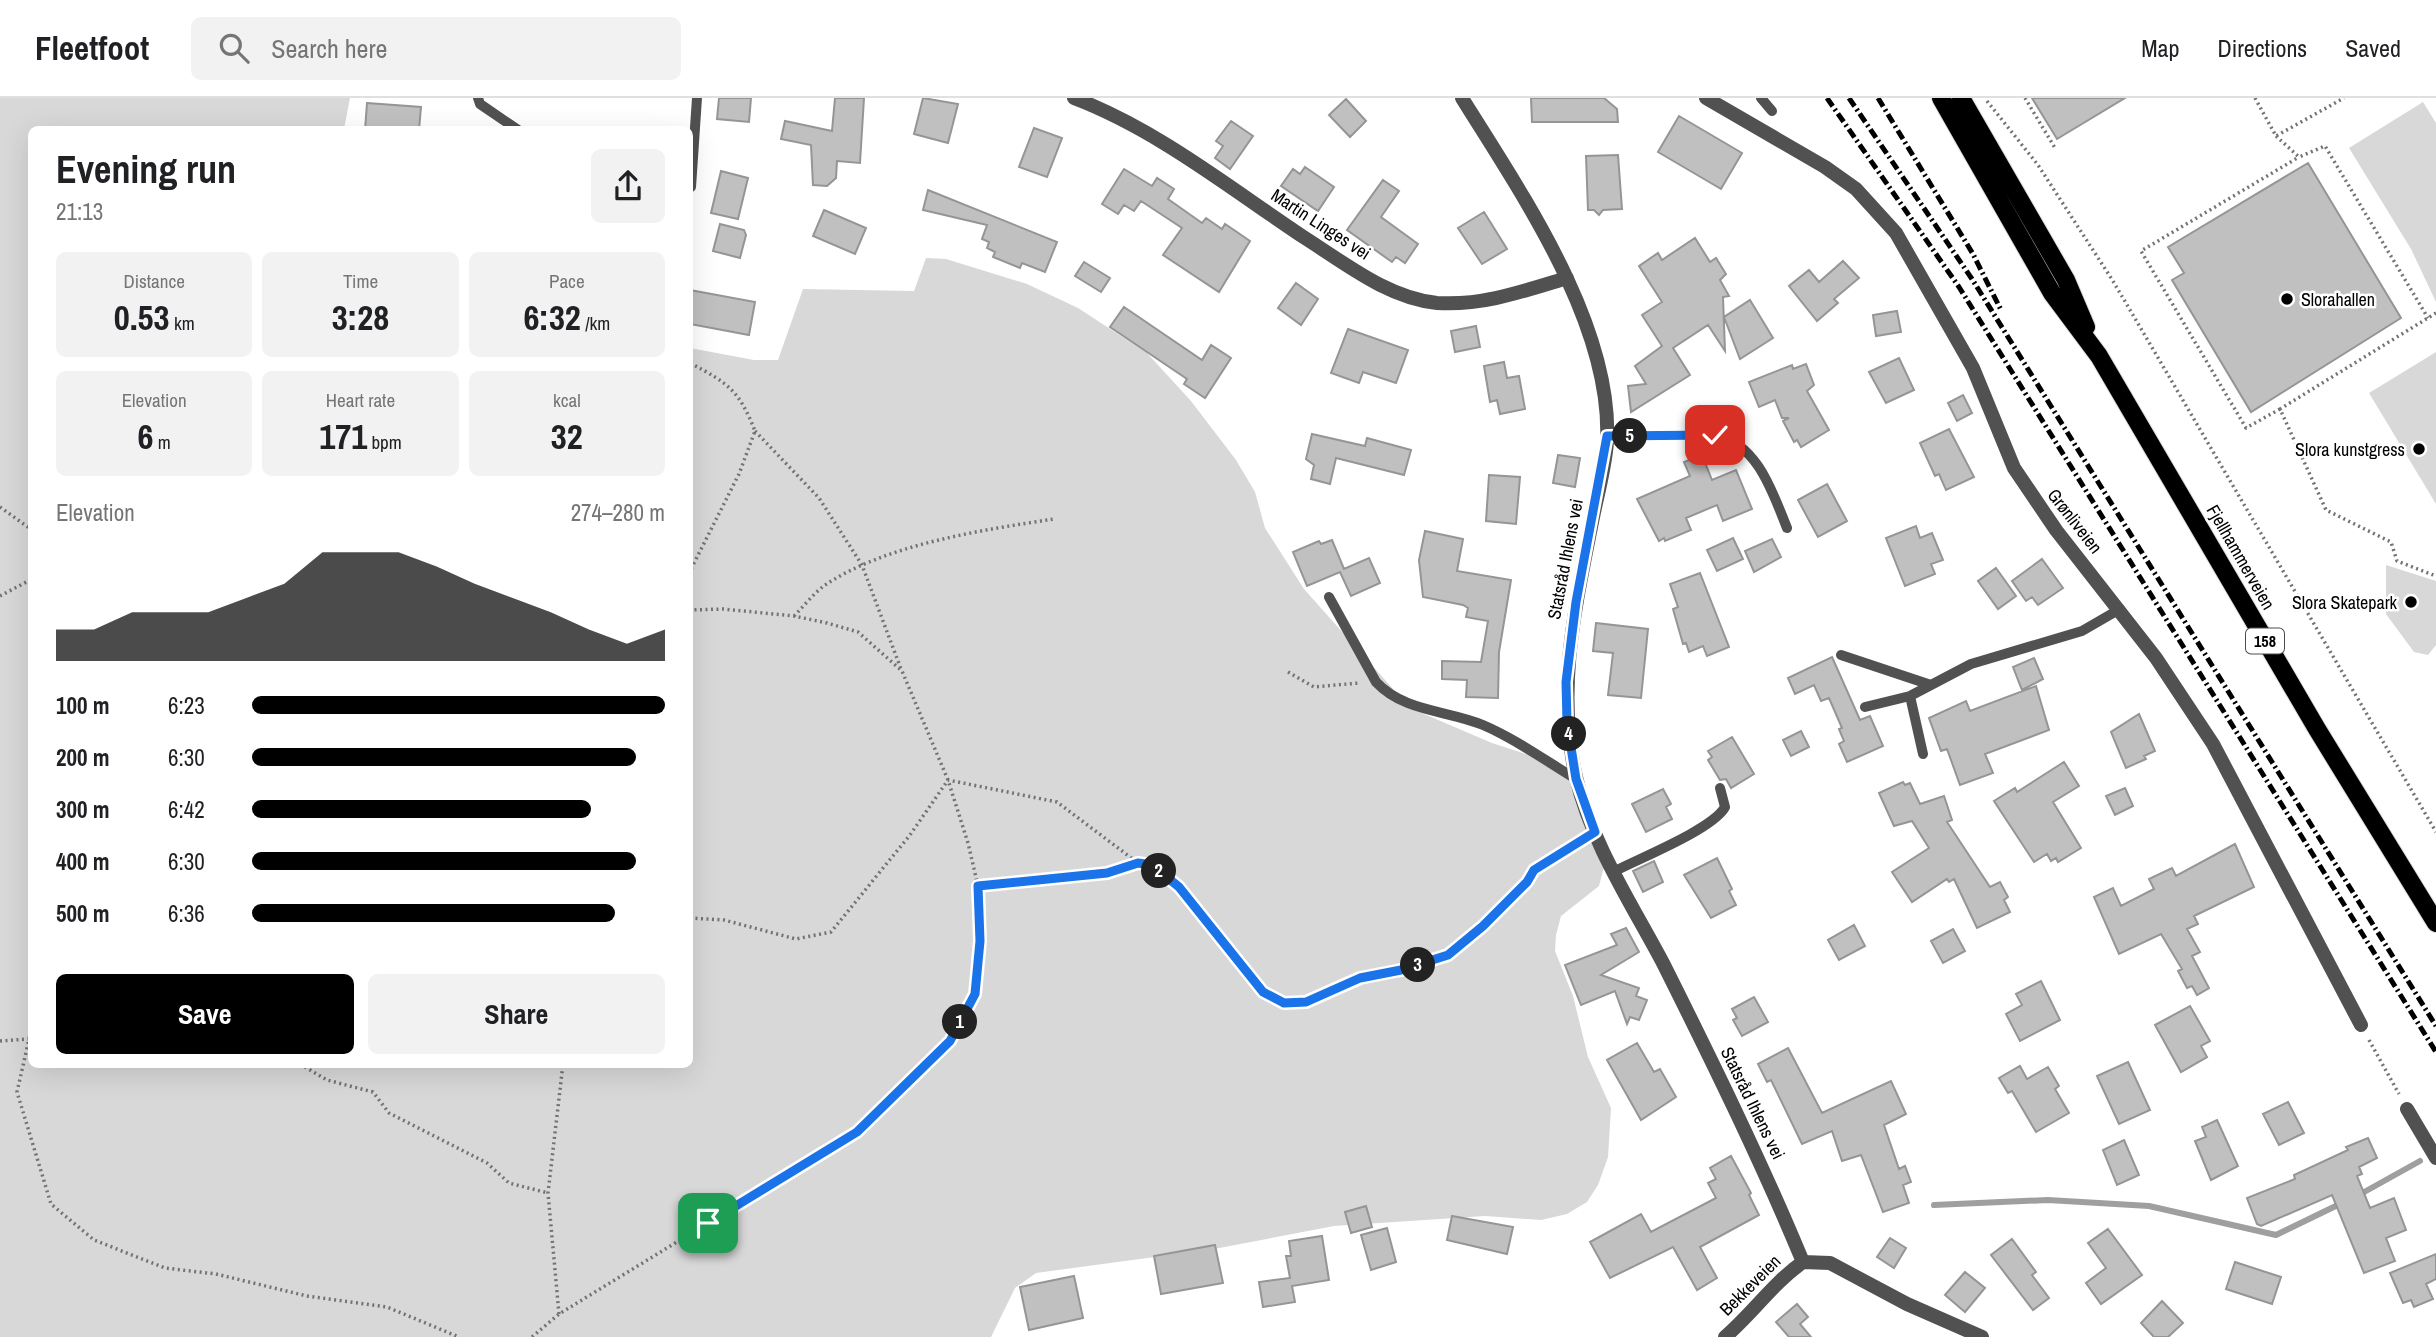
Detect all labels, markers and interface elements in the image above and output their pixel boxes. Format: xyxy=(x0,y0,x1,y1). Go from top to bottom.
search box xyxy=(191,17,681,80)
text: Fleetfoot xyxy=(35,26,149,70)
icon: search xyxy=(215,29,253,67)
text: Search here xyxy=(271,31,387,66)
text: Map xyxy=(2141,32,2179,64)
text: Directions xyxy=(2217,32,2307,64)
text: Saved xyxy=(2345,32,2401,64)
text: Evening run xyxy=(56,144,236,195)
button: share xyxy=(591,149,665,223)
street label: Martin Linges vei xyxy=(1266,182,1376,266)
text: 21:13 xyxy=(56,196,103,227)
text: Distance xyxy=(123,268,185,294)
text: Time xyxy=(343,268,378,294)
text: Pace xyxy=(549,268,585,294)
place label: Slorahallen xyxy=(2301,287,2375,312)
marker: Slorahallen xyxy=(2279,291,2295,307)
text: 0.53 xyxy=(114,294,170,341)
text: 3:28 xyxy=(332,294,389,341)
text: 6:32 xyxy=(523,294,581,341)
text: km xyxy=(170,310,195,336)
text: /km xyxy=(581,310,610,336)
text: Elevation xyxy=(122,387,187,413)
text: Heart rate xyxy=(326,387,395,413)
text: kcal xyxy=(553,387,581,413)
pin xyxy=(1685,405,1745,465)
text: 6 xyxy=(138,413,153,460)
text: 171 xyxy=(319,413,367,460)
text: 32 xyxy=(551,413,583,460)
icon: check xyxy=(1696,416,1734,454)
pin: 5 xyxy=(1612,418,1648,454)
text: 5 xyxy=(1625,422,1634,448)
text: m xyxy=(153,429,171,455)
text: bpm xyxy=(367,429,402,455)
place label: Slora kunstgress xyxy=(2295,437,2405,462)
marker: Slora kunstgress xyxy=(2411,441,2427,457)
street label: Grønliveien xyxy=(2042,483,2108,559)
text: Elevation xyxy=(56,497,135,528)
text: 274–280 m xyxy=(571,497,665,528)
street label: Statsråd Ihlens vei xyxy=(1541,497,1589,621)
street label: Fjellhammerveien xyxy=(2201,500,2281,614)
place label: Slora Skatepark xyxy=(2292,590,2398,615)
marker: Slora Skatepark xyxy=(2403,594,2419,610)
road number: 158 xyxy=(2246,628,2284,654)
text: 100 m xyxy=(56,690,109,721)
text: 6:23 xyxy=(168,690,205,721)
pin: 4 xyxy=(1552,716,1586,752)
text: 4 xyxy=(1564,720,1573,746)
text: 200 m xyxy=(56,742,109,773)
text: 6:30 xyxy=(168,742,205,773)
text: 300 m xyxy=(56,794,109,825)
text: 6:42 xyxy=(168,794,205,825)
text: 400 m xyxy=(56,846,109,877)
text: 6:30 xyxy=(168,846,205,877)
pin: 2 xyxy=(1142,854,1176,888)
text: 2 xyxy=(1154,857,1163,883)
text: 500 m xyxy=(56,898,109,929)
text: 6:36 xyxy=(168,898,205,929)
pin: 3 xyxy=(1400,948,1436,982)
text: 3 xyxy=(1413,951,1422,977)
button: Save xyxy=(56,974,354,1054)
button: Share xyxy=(368,974,665,1054)
pin: 1 xyxy=(942,1004,978,1040)
text: 1 xyxy=(955,1008,964,1034)
street label: Statsråd Ihlens vei xyxy=(1715,1043,1791,1163)
pin xyxy=(678,1193,738,1253)
icon: arrive xyxy=(689,1204,727,1242)
street label: Bekkeveien xyxy=(1714,1249,1786,1321)

